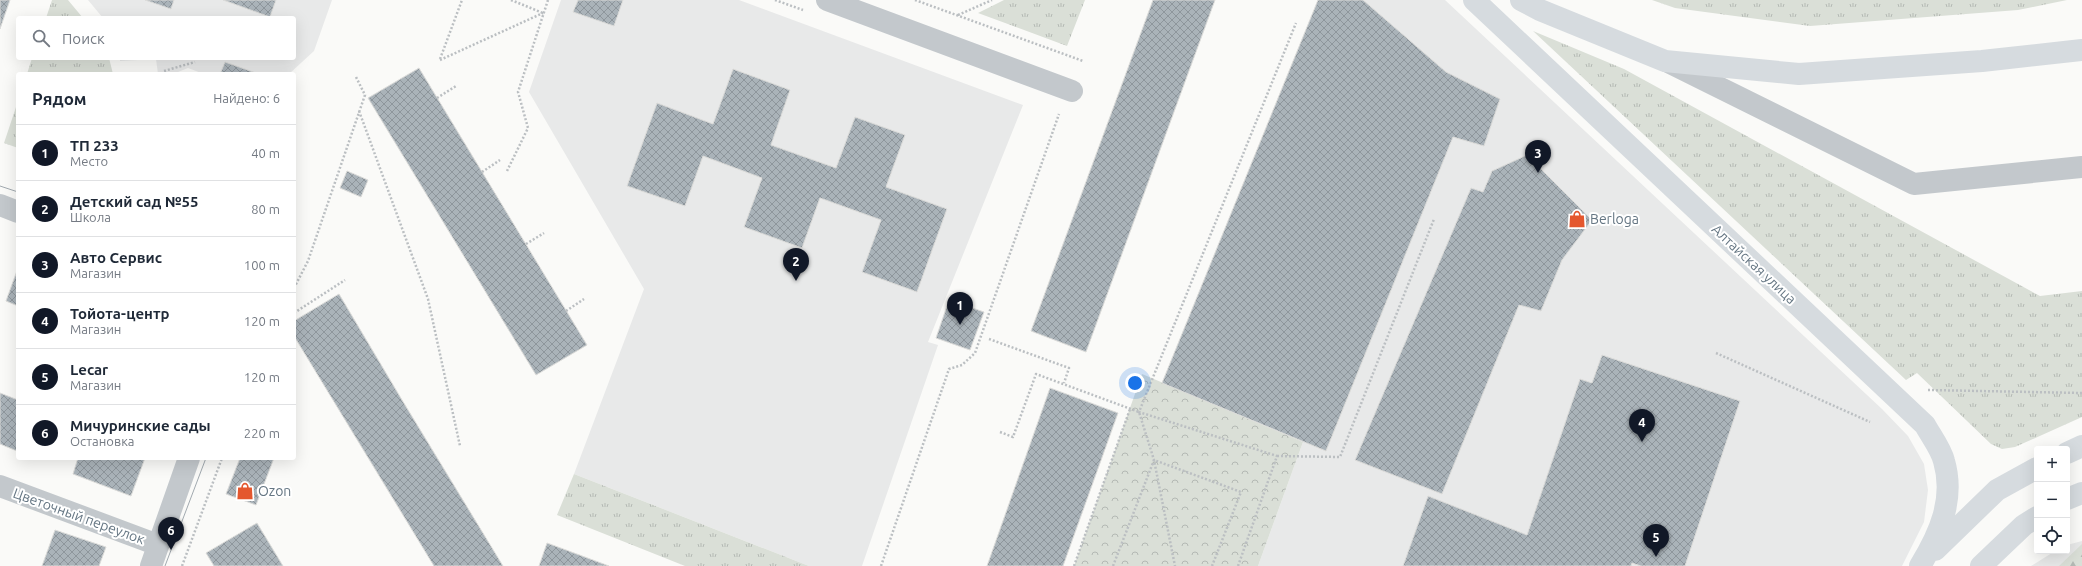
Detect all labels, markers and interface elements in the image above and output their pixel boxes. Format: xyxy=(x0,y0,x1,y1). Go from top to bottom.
search box xyxy=(16,16,296,60)
icon: search xyxy=(30,27,52,49)
text: Поиск xyxy=(62,30,105,47)
text: Рядом xyxy=(32,89,87,108)
text: Найдено: 6 xyxy=(213,91,280,105)
text: ТП 233 xyxy=(70,137,119,154)
pin: 3 xyxy=(1525,140,1551,173)
text: 1 xyxy=(41,146,49,160)
text: 40 m xyxy=(251,146,280,160)
text: Место xyxy=(70,154,108,168)
text: Детский сад №55 xyxy=(70,193,198,210)
text: 2 xyxy=(41,202,49,216)
text: 80 m xyxy=(251,202,280,216)
shop icon: Berloga xyxy=(1567,209,1587,229)
text: Школа xyxy=(70,210,111,224)
place label: Berloga xyxy=(1590,211,1639,227)
street label: Алтайская улица xyxy=(1709,221,1799,307)
pin: 2 xyxy=(783,248,809,281)
text: Авто Сервис xyxy=(70,249,162,266)
text: 3 xyxy=(41,258,49,272)
text: 100 m xyxy=(244,258,280,272)
text: Магазин xyxy=(70,266,121,280)
pin: 1 xyxy=(947,292,973,325)
text: Тойота-центр xyxy=(70,305,170,322)
text: 4 xyxy=(41,314,49,328)
text: 120 m xyxy=(244,314,280,328)
text: Магазин xyxy=(70,322,121,336)
text: Lecar xyxy=(70,361,108,378)
text: 5 xyxy=(41,370,49,384)
text: 120 m xyxy=(244,370,280,384)
your location xyxy=(1125,373,1145,393)
text: Магазин xyxy=(70,378,121,392)
pin: 4 xyxy=(1629,409,1655,442)
text: Мичуринские сады xyxy=(70,417,211,434)
text: 6 xyxy=(41,426,49,440)
text: 220 m xyxy=(244,426,280,440)
text: Остановка xyxy=(70,434,135,448)
map controls xyxy=(2034,446,2070,554)
button: + xyxy=(2034,446,2070,482)
shop icon: Ozon xyxy=(235,481,255,501)
button: − xyxy=(2034,482,2070,518)
place label: Ozon xyxy=(258,483,291,499)
street label: Цветочный переулок xyxy=(11,485,147,547)
pin: 6 xyxy=(158,517,184,550)
button: locate xyxy=(2034,518,2070,554)
pin: 5 xyxy=(1643,524,1669,557)

